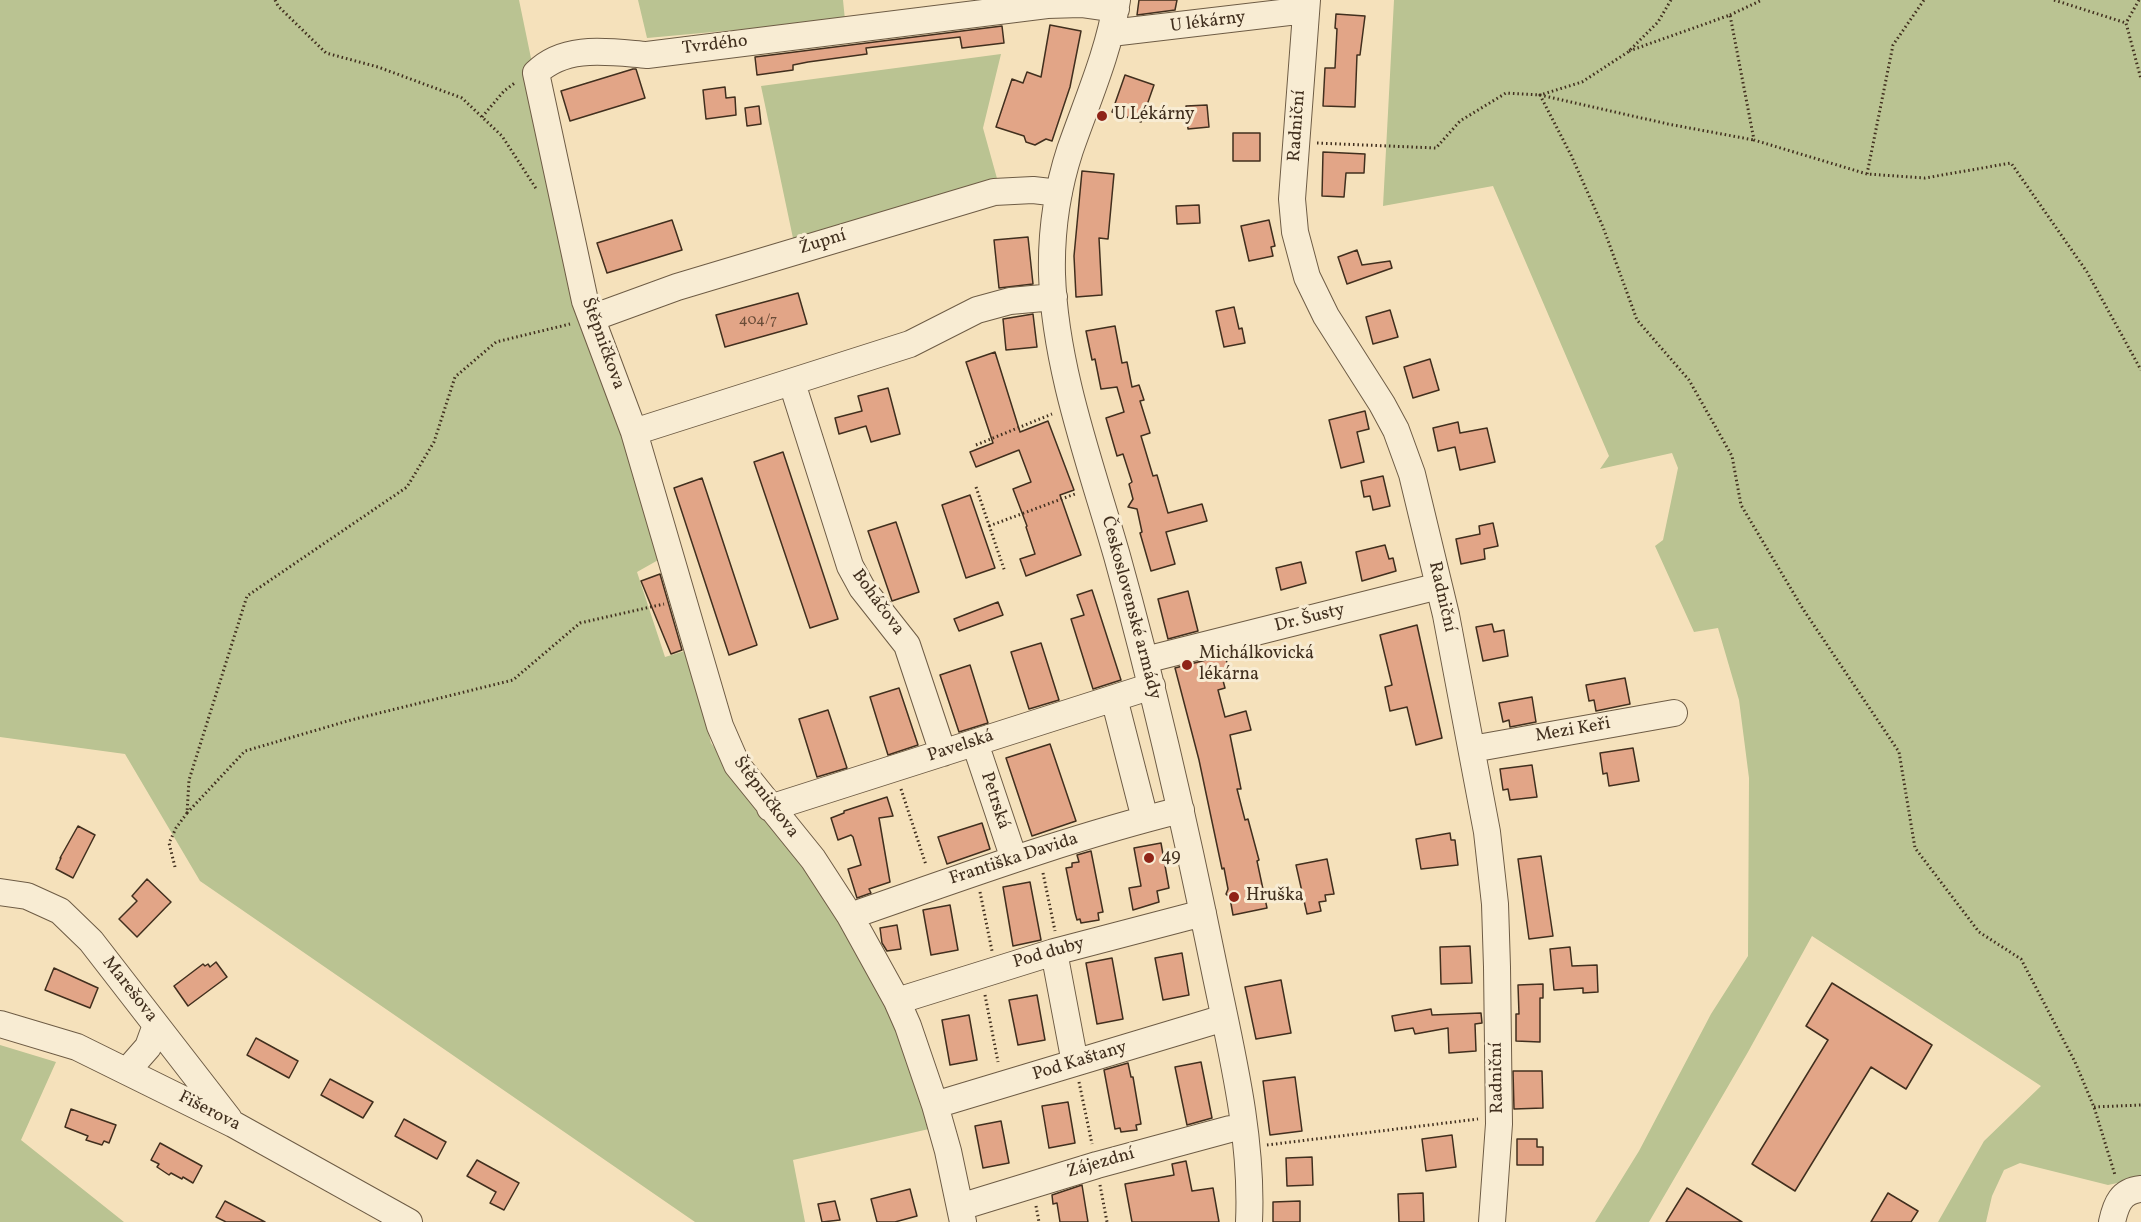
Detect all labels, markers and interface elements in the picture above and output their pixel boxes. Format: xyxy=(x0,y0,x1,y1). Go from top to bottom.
street label: U lékárny xyxy=(1169,8,1247,38)
street label: Tvrdého xyxy=(681,31,749,61)
street label: Radniční xyxy=(1285,89,1311,163)
place label: U Lékárny xyxy=(1114,105,1194,127)
marker: U Lékárny xyxy=(1095,109,1109,123)
street label: Župní xyxy=(797,226,849,260)
street label: Štěpničkova xyxy=(575,295,629,393)
house number: 404/7 xyxy=(739,312,777,330)
street label: Československé armády xyxy=(1095,514,1165,702)
street label: Radniční xyxy=(1422,560,1460,634)
street label: Boháčova xyxy=(846,566,908,640)
street label: Dr. Šusty xyxy=(1273,600,1347,638)
place label: Michálkovická lékárna xyxy=(1199,644,1314,686)
marker: Michálkovická lékárna xyxy=(1180,658,1194,672)
street label: Mezi Keři xyxy=(1534,714,1612,748)
street label: Pavelská xyxy=(925,726,997,768)
street label: Štěpničkova xyxy=(727,753,803,843)
street label: Petrská xyxy=(975,770,1013,832)
street label: Františka Davida xyxy=(947,829,1081,891)
place label: 49 xyxy=(1161,847,1181,869)
marker: 49 xyxy=(1142,851,1156,865)
place label: Hruška xyxy=(1246,886,1304,908)
marker: Hruška xyxy=(1227,890,1241,904)
street label: Pod duby xyxy=(1011,934,1087,974)
street label: Marešova xyxy=(97,953,161,1027)
street label: Pod Kaštany xyxy=(1030,1037,1130,1087)
street label: Radniční xyxy=(1487,1042,1509,1114)
street label: Fišerova xyxy=(174,1087,244,1137)
street label: Zájezdní xyxy=(1065,1144,1137,1184)

